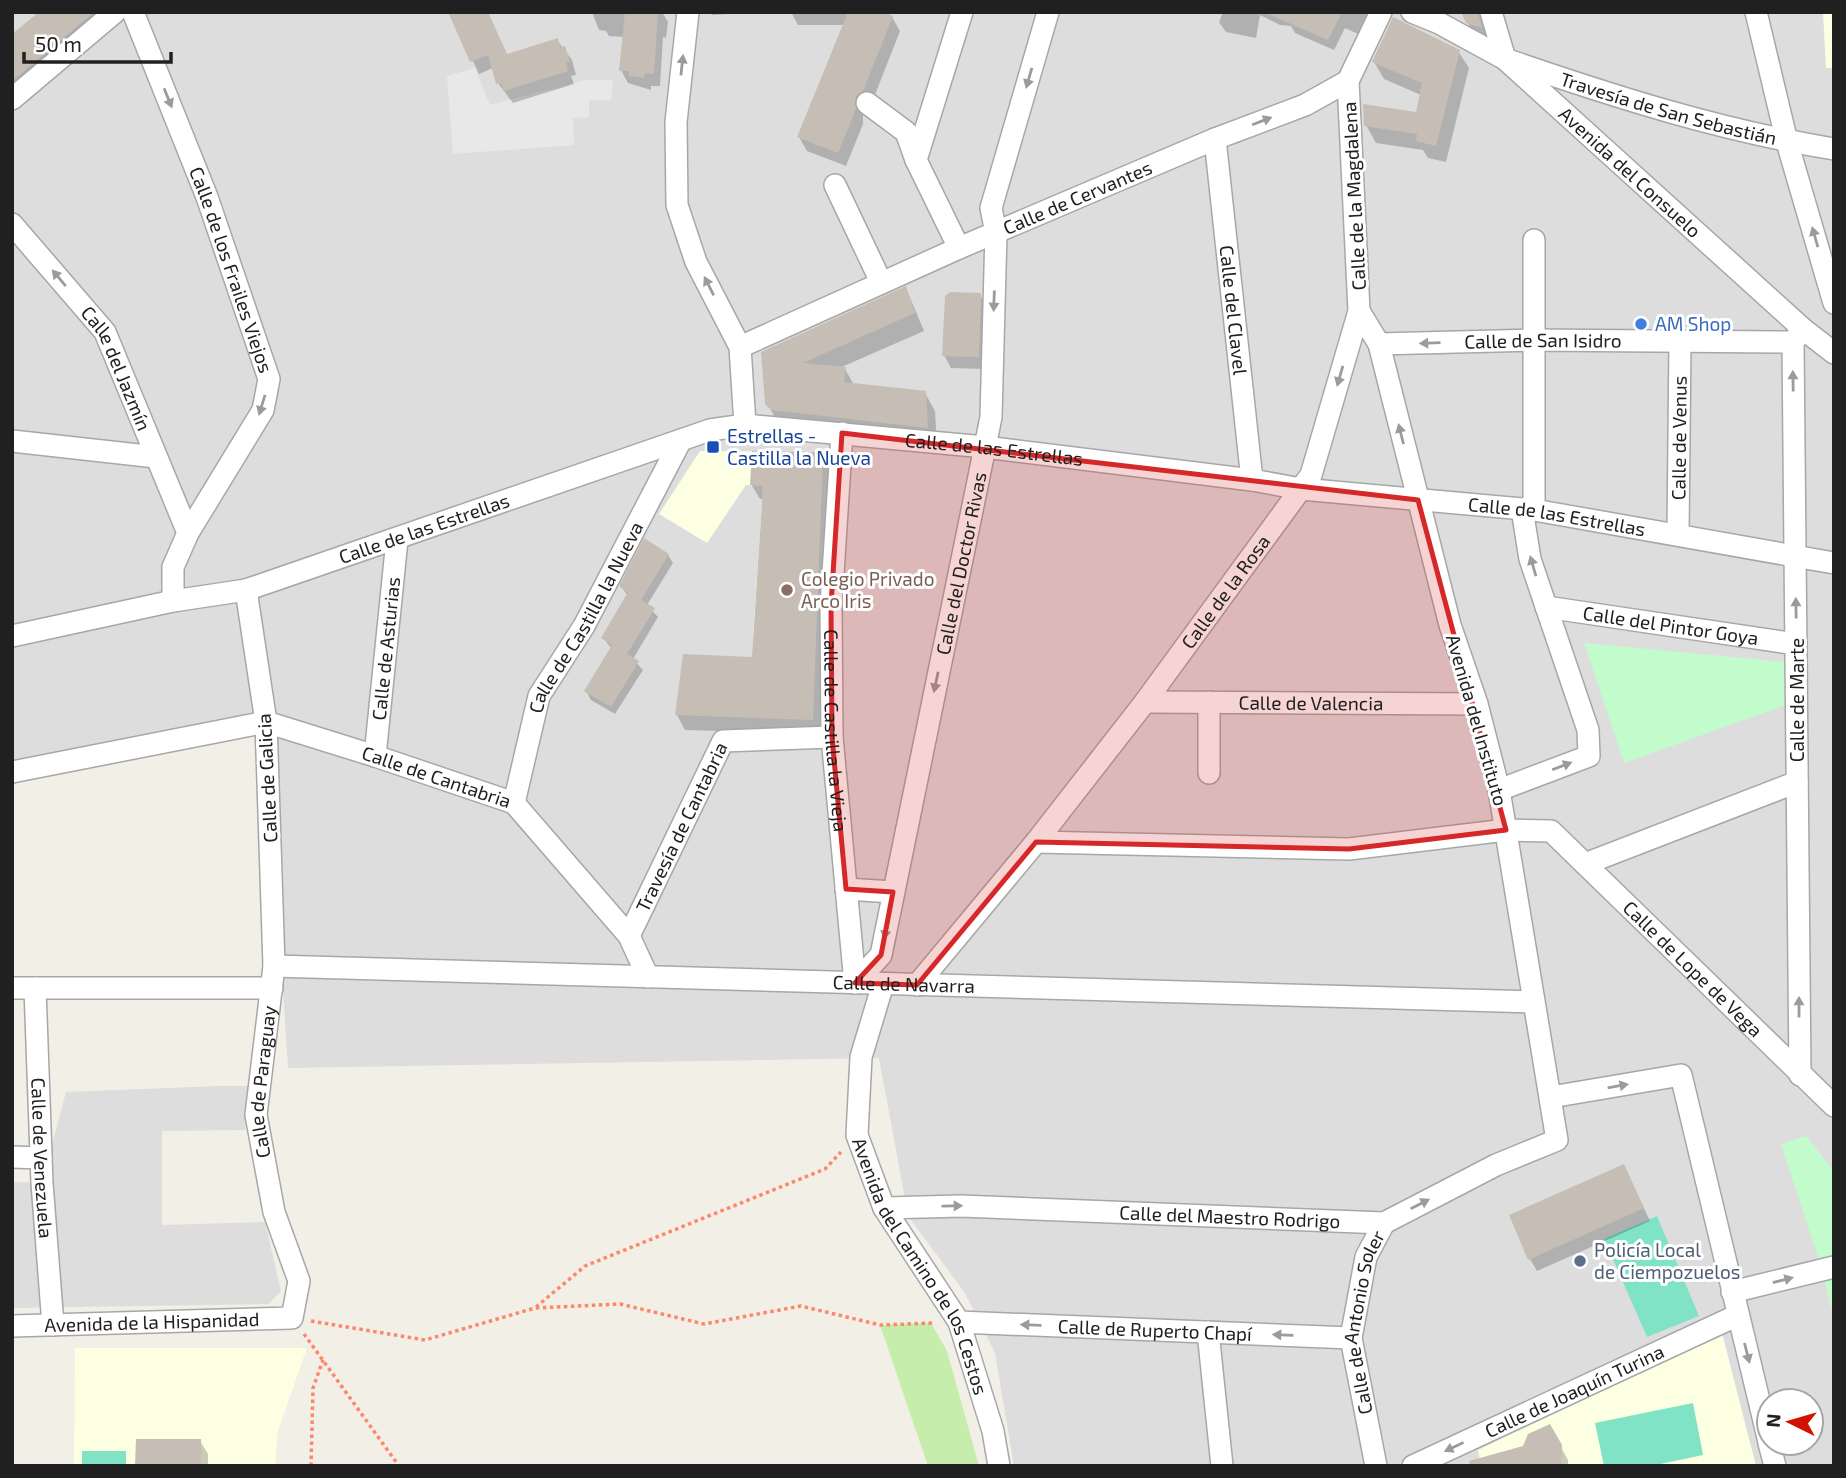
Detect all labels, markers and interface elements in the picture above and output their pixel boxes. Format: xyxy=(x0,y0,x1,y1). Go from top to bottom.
scale bar xyxy=(24,21,172,65)
text: 50 m xyxy=(35,31,82,56)
one-way arrow xyxy=(677,54,688,76)
one-way arrow xyxy=(1023,67,1033,88)
street label: Travesía de San Sebastián xyxy=(1558,67,1779,149)
one-way arrow xyxy=(162,88,173,109)
street label: Calle de la Magdalena xyxy=(1337,101,1370,291)
street label: Avenida del Consuelo xyxy=(1555,102,1706,242)
one-way arrow xyxy=(1252,116,1273,127)
street label: Calle de Cervantes xyxy=(999,155,1155,239)
street label: Calle de los Frailes Viejos xyxy=(185,163,278,376)
one-way arrow xyxy=(1809,226,1819,247)
street label: Calle del Clavel xyxy=(1216,244,1253,376)
one-way arrow xyxy=(51,269,67,287)
one-way arrow xyxy=(703,276,714,296)
one-way arrow xyxy=(988,291,1000,313)
street label: Calle del Jazmín xyxy=(77,301,156,434)
place label: AM Shop xyxy=(1655,312,1731,335)
marker: AM Shop xyxy=(1633,316,1649,332)
street label: Calle de San Isidro xyxy=(1464,328,1622,353)
one-way arrow xyxy=(1419,337,1441,348)
one-way arrow xyxy=(1335,366,1345,387)
one-way arrow xyxy=(1787,369,1799,391)
street label: Calle de Venus xyxy=(1666,376,1691,500)
one-way arrow xyxy=(257,395,267,416)
one-way arrow xyxy=(1395,423,1406,445)
place label: Estrellas - Castilla la Nueva xyxy=(727,424,871,469)
street label: Calle de las Estrellas xyxy=(904,428,1084,470)
marker: Estrellas - Castilla la Nueva xyxy=(705,439,721,455)
street label: Calle del Doctor Rivas xyxy=(931,470,991,657)
street label: Calle de las Estrellas xyxy=(336,488,512,568)
street label: Calle de las Estrellas xyxy=(1467,492,1647,540)
street label: Calle de Castilla la Nueva xyxy=(523,517,647,715)
street label: Calle de la Rosa xyxy=(1176,530,1274,653)
one-way arrow xyxy=(1527,555,1537,576)
place label: Colegio Privado Arco Iris xyxy=(801,567,934,612)
street label: Calle de Asturias xyxy=(367,576,404,721)
marker: Colegio Privado Arco Iris xyxy=(779,582,795,598)
one-way arrow xyxy=(1790,597,1802,619)
street label: Calle del Pintor Goya xyxy=(1581,601,1760,649)
street label: Calle de Castilla la Vieja xyxy=(820,629,853,833)
street label: Avenida del Instituto xyxy=(1442,632,1513,808)
street label: Calle de Marte xyxy=(1785,638,1808,762)
one-way arrow xyxy=(931,671,942,693)
street label: Calle de Valencia xyxy=(1239,691,1383,714)
street label: Calle de Galicia xyxy=(252,713,281,843)
street label: Travesía de Cantabria xyxy=(630,738,732,915)
street label: Calle de Cantabria xyxy=(359,741,514,812)
one-way arrow xyxy=(1552,760,1573,771)
street label: Calle de Lope de Vega xyxy=(1619,896,1768,1041)
one-way arrow xyxy=(880,918,891,940)
street label: Calle de Navarra xyxy=(832,970,975,997)
one-way arrow xyxy=(1793,996,1805,1018)
street label: Calle de Paraguay xyxy=(244,1004,280,1160)
street label: Calle de Venezuela xyxy=(27,1077,58,1239)
one-way arrow xyxy=(1607,1080,1629,1091)
street label: Avenida del Camino de los Cestos xyxy=(848,1134,993,1397)
one-way arrow xyxy=(1410,1199,1430,1210)
one-way arrow xyxy=(942,1200,964,1212)
street label: Calle del Maestro Rodrigo xyxy=(1119,1200,1341,1232)
street label: Calle de Antonio Soler xyxy=(1338,1226,1389,1417)
place label: Policía Local de Ciempozuelos xyxy=(1594,1238,1740,1283)
marker: Policía Local de Ciempozuelos xyxy=(1572,1253,1588,1269)
one-way arrow xyxy=(1772,1274,1794,1285)
street label: Avenida de la Hispanidad xyxy=(44,1307,260,1336)
street label: Calle de Ruperto Chapí xyxy=(1057,1314,1254,1345)
one-way arrow xyxy=(1020,1320,1042,1331)
one-way arrow xyxy=(1271,1330,1293,1341)
street label: Calle de Joaquín Turina xyxy=(1481,1339,1667,1442)
one-way arrow xyxy=(1742,1342,1753,1364)
north arrow xyxy=(1755,1387,1825,1457)
text: N xyxy=(1761,1413,1785,1428)
one-way arrow xyxy=(1443,1442,1464,1453)

